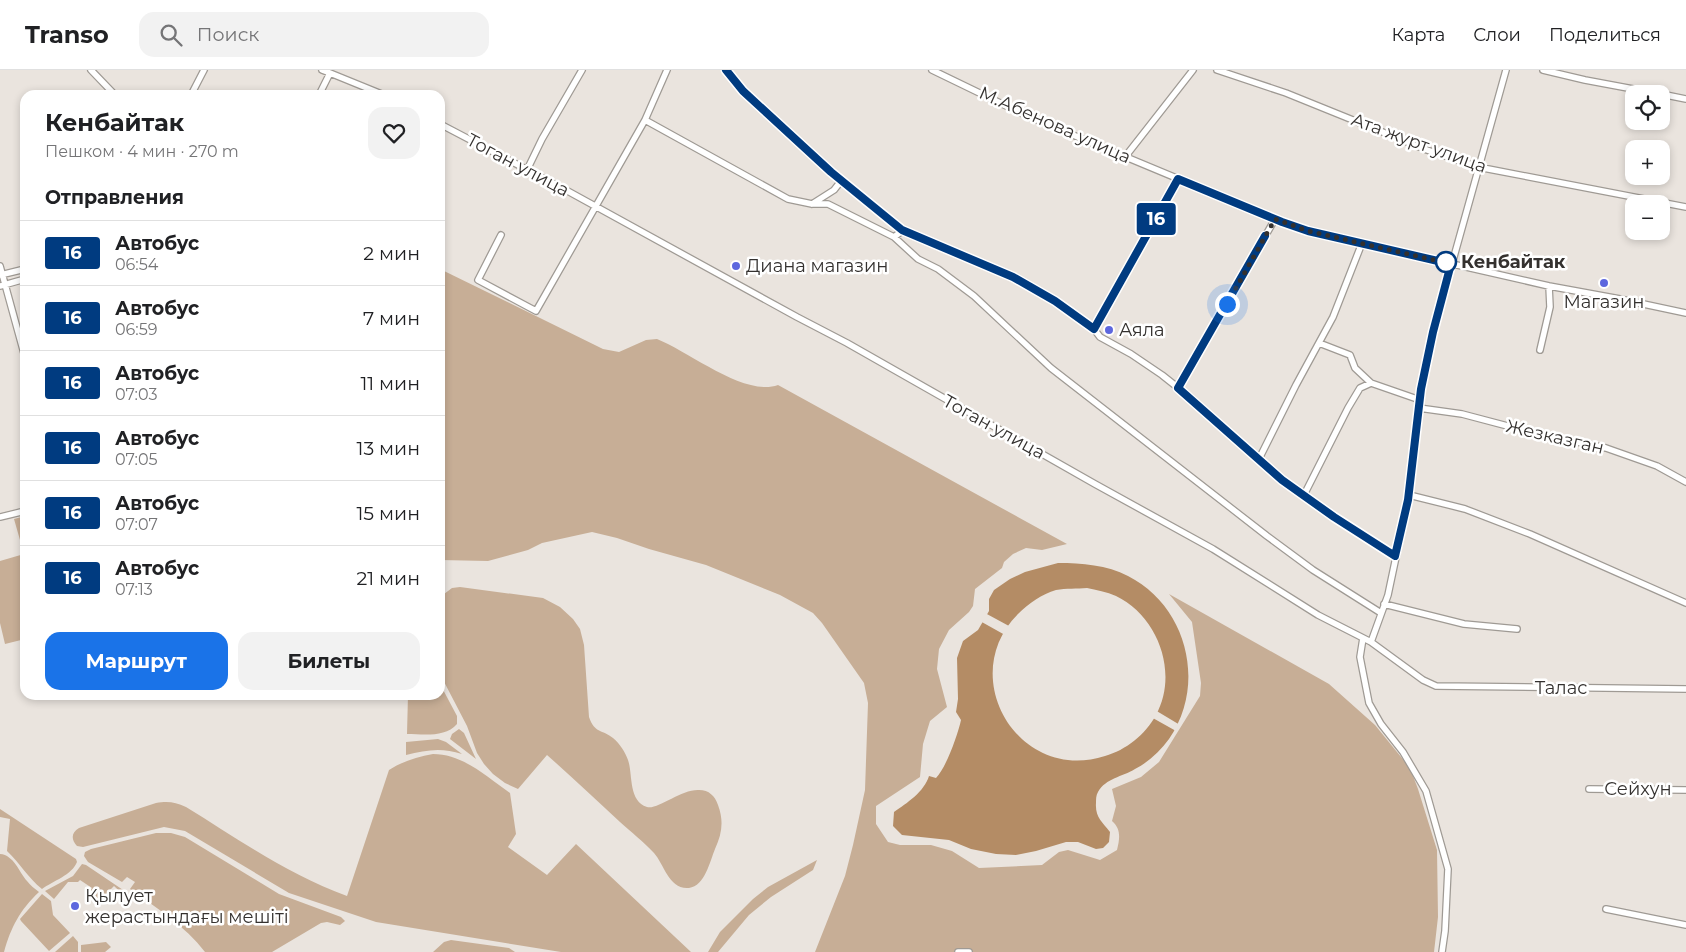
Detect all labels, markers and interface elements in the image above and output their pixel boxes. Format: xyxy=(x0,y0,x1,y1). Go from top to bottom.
search box xyxy=(139,12,489,57)
text: Transo xyxy=(25,20,109,49)
icon: search xyxy=(157,21,185,49)
text: Поиск xyxy=(197,23,259,46)
text: Карта xyxy=(1391,24,1445,46)
text: Слои xyxy=(1473,24,1521,46)
text: Поделиться xyxy=(1549,24,1661,46)
street label: М.Абенова улица xyxy=(976,82,1134,168)
map controls xyxy=(1625,85,1670,240)
button: locate xyxy=(1625,85,1670,130)
button: heart xyxy=(368,107,420,159)
text: Кенбайтак xyxy=(45,108,184,137)
street label: Ата журт улица xyxy=(1348,108,1490,178)
street label: Тоган улица xyxy=(463,129,573,201)
button: + xyxy=(1625,140,1670,185)
text: Пешком · 4 мин · 270 m xyxy=(45,142,239,161)
text: Отправления xyxy=(45,186,184,209)
button: − xyxy=(1625,195,1670,240)
line badge: 16 xyxy=(1134,203,1178,235)
text: 16 xyxy=(1147,208,1165,230)
text: Автобус xyxy=(115,232,199,255)
text: 16 xyxy=(63,242,82,264)
text: 2 мин xyxy=(363,242,420,265)
marker: Кенбайтак xyxy=(1435,251,1457,273)
place label: Кенбайтак xyxy=(1461,251,1566,273)
text: 06:54 xyxy=(115,255,158,274)
place label: Диана магазин xyxy=(746,255,888,277)
marker: Диана магазин xyxy=(730,260,742,272)
marker: Магазин xyxy=(1598,277,1610,289)
place label: Магазин xyxy=(1563,291,1645,313)
your location xyxy=(1215,292,1240,317)
text: Автобус xyxy=(115,297,199,320)
text: 16 xyxy=(63,307,82,329)
text: 7 мин xyxy=(363,307,420,330)
place label: Аяла xyxy=(1119,319,1165,341)
text: 06:59 xyxy=(115,320,158,339)
marker: Аяла xyxy=(1103,324,1115,336)
text: Автобус xyxy=(115,362,199,385)
text: 16 xyxy=(63,372,82,394)
text: 11 мин xyxy=(360,372,420,395)
text: 07:03 xyxy=(115,385,157,404)
street label: Тоган улица xyxy=(939,390,1049,464)
street label: Жезказган xyxy=(1504,415,1606,459)
text: Автобус xyxy=(115,427,199,450)
text: 16 xyxy=(63,437,82,459)
text: 13 мин xyxy=(357,437,420,460)
text: 07:05 xyxy=(115,450,158,469)
text: Автобус xyxy=(115,492,199,515)
text: 16 xyxy=(63,502,82,524)
text: 15 мин xyxy=(357,502,420,525)
text: 07:07 xyxy=(115,515,158,534)
text: Автобус xyxy=(115,557,199,580)
text: 16 xyxy=(63,567,82,589)
text: 21 мин xyxy=(356,567,420,590)
text: 07:13 xyxy=(115,580,153,599)
button: Маршрут xyxy=(45,632,228,690)
button: Билеты xyxy=(238,632,420,690)
street label: Талас xyxy=(1535,677,1587,699)
street label: Сейхун xyxy=(1604,778,1672,800)
place label: Қылует жерастындағы мешіті xyxy=(85,885,289,928)
marker: Қылует жерастындағы мешіті xyxy=(69,900,81,912)

